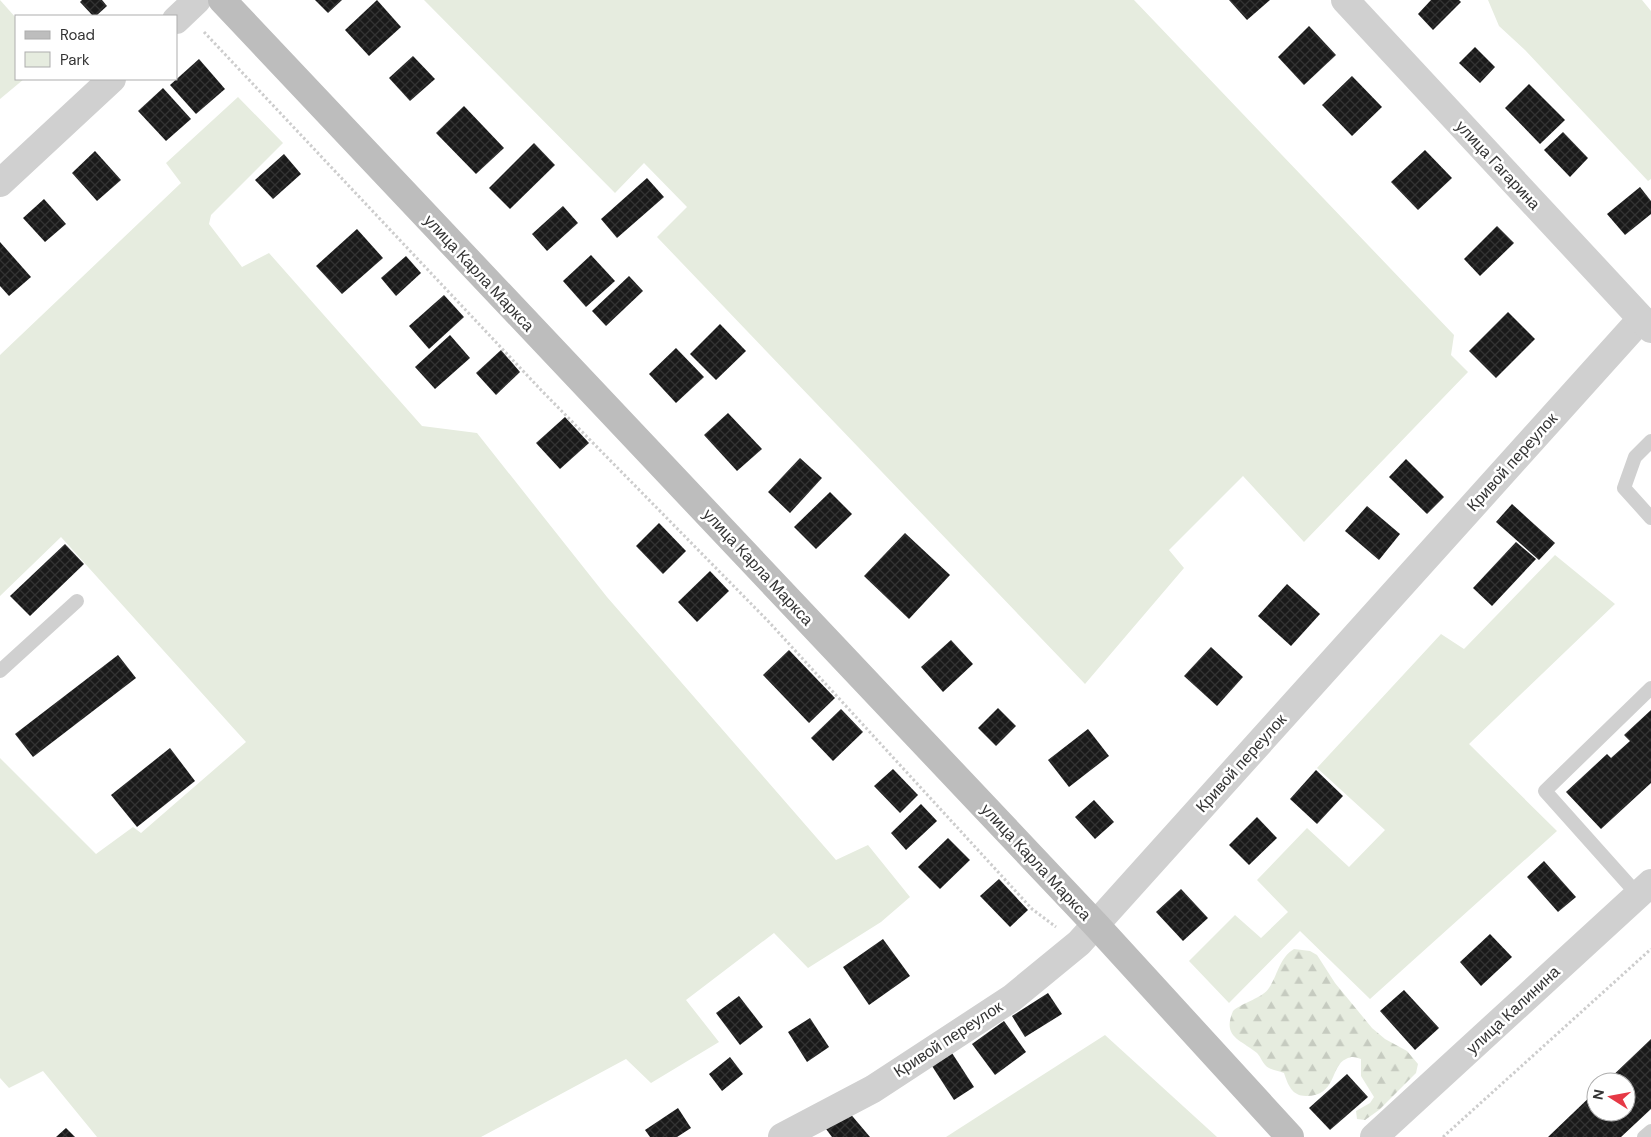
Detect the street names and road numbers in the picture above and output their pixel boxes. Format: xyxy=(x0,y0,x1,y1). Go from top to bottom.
street label: улица Гагарина xyxy=(1451,116,1545,214)
street label: улица Карла Маркса xyxy=(419,210,539,336)
street label: Кривой переулок xyxy=(1462,407,1563,516)
street label: улица Карла Маркса xyxy=(698,504,818,630)
street label: Кривой переулок xyxy=(1191,708,1292,817)
street label: улица Карла Маркса xyxy=(976,799,1096,925)
street label: улица Калинина xyxy=(1462,961,1564,1059)
street label: Кривой переулок xyxy=(890,995,1007,1082)

